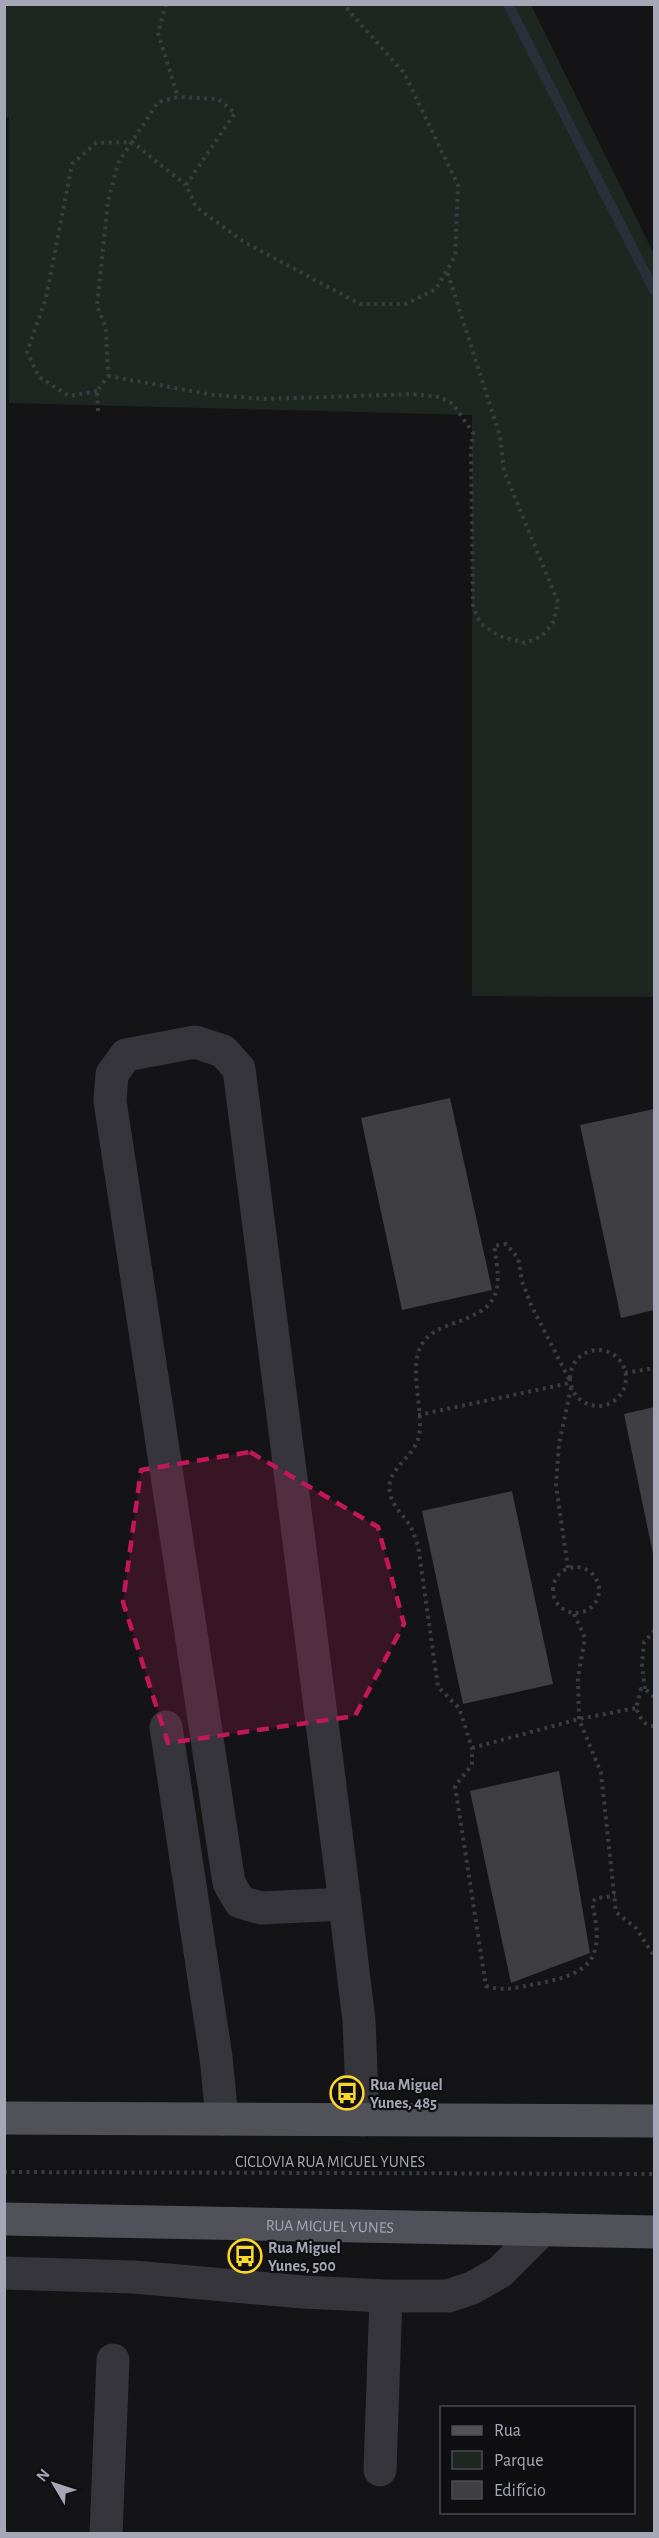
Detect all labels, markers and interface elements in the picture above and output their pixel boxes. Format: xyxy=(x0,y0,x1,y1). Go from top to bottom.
bus stop icon: Rua Miguel Yunes, 485 xyxy=(329,2075,365,2111)
place label: Rua Miguel Yunes, 485 xyxy=(370,2077,443,2111)
street label: CICLOVIA RUA MIGUEL YUNES xyxy=(235,2154,425,2170)
street label: RUA MIGUEL YUNES xyxy=(266,2217,394,2236)
bus stop icon: Rua Miguel Yunes, 500 xyxy=(227,2238,263,2274)
place label: Rua Miguel Yunes, 500 xyxy=(268,2240,341,2274)
legend xyxy=(440,2406,635,2514)
text: Rua xyxy=(494,2422,521,2440)
text: Parque xyxy=(494,2452,543,2470)
north arrow xyxy=(24,2454,84,2514)
text: N xyxy=(33,2466,53,2485)
text: Edifício xyxy=(494,2482,546,2500)

